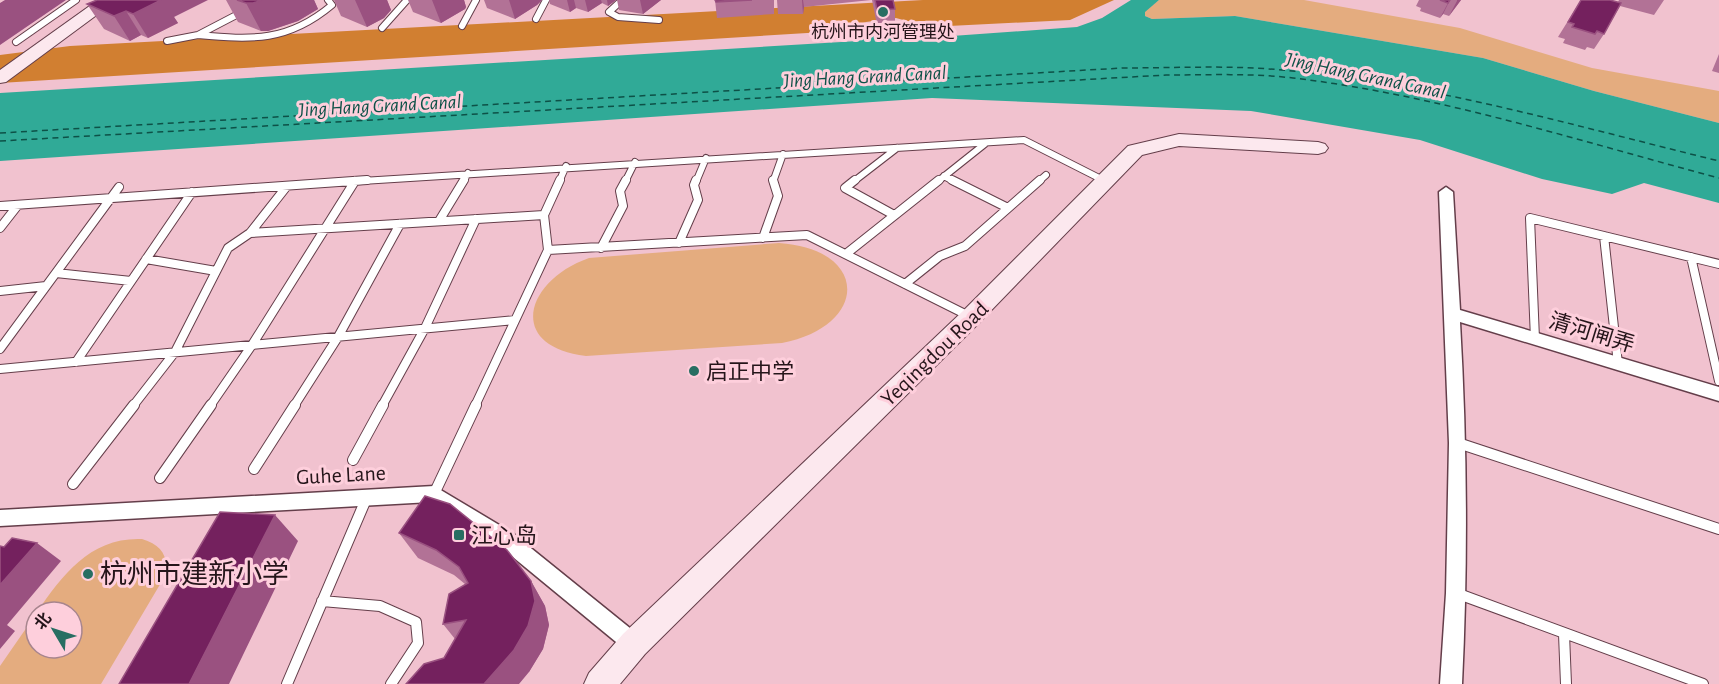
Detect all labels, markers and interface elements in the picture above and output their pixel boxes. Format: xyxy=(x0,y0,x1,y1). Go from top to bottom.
marker: 杭州市内河管理处 xyxy=(876,5,890,19)
place label: 杭州市内河管理处 xyxy=(811,22,955,42)
water label: Jing Hang Grand Canal xyxy=(1283,49,1448,103)
water label: Jing Hang Grand Canal xyxy=(782,63,947,91)
water label: Jing Hang Grand Canal xyxy=(297,92,462,120)
street label: Yeqingdou Road xyxy=(877,297,993,410)
street label: 清河闸弄 xyxy=(1546,309,1637,356)
place label: 启正中学 xyxy=(706,360,794,383)
marker: 启正中学 xyxy=(687,364,701,378)
street label: Guhe Lane xyxy=(296,462,386,488)
place label: 江心岛 xyxy=(471,524,537,547)
marker: 江心岛 xyxy=(452,528,466,542)
place label: 杭州市建新小学 xyxy=(100,559,289,588)
marker: 杭州市建新小学 xyxy=(81,567,95,581)
north arrow xyxy=(24,600,84,660)
text: 北 xyxy=(31,609,54,632)

